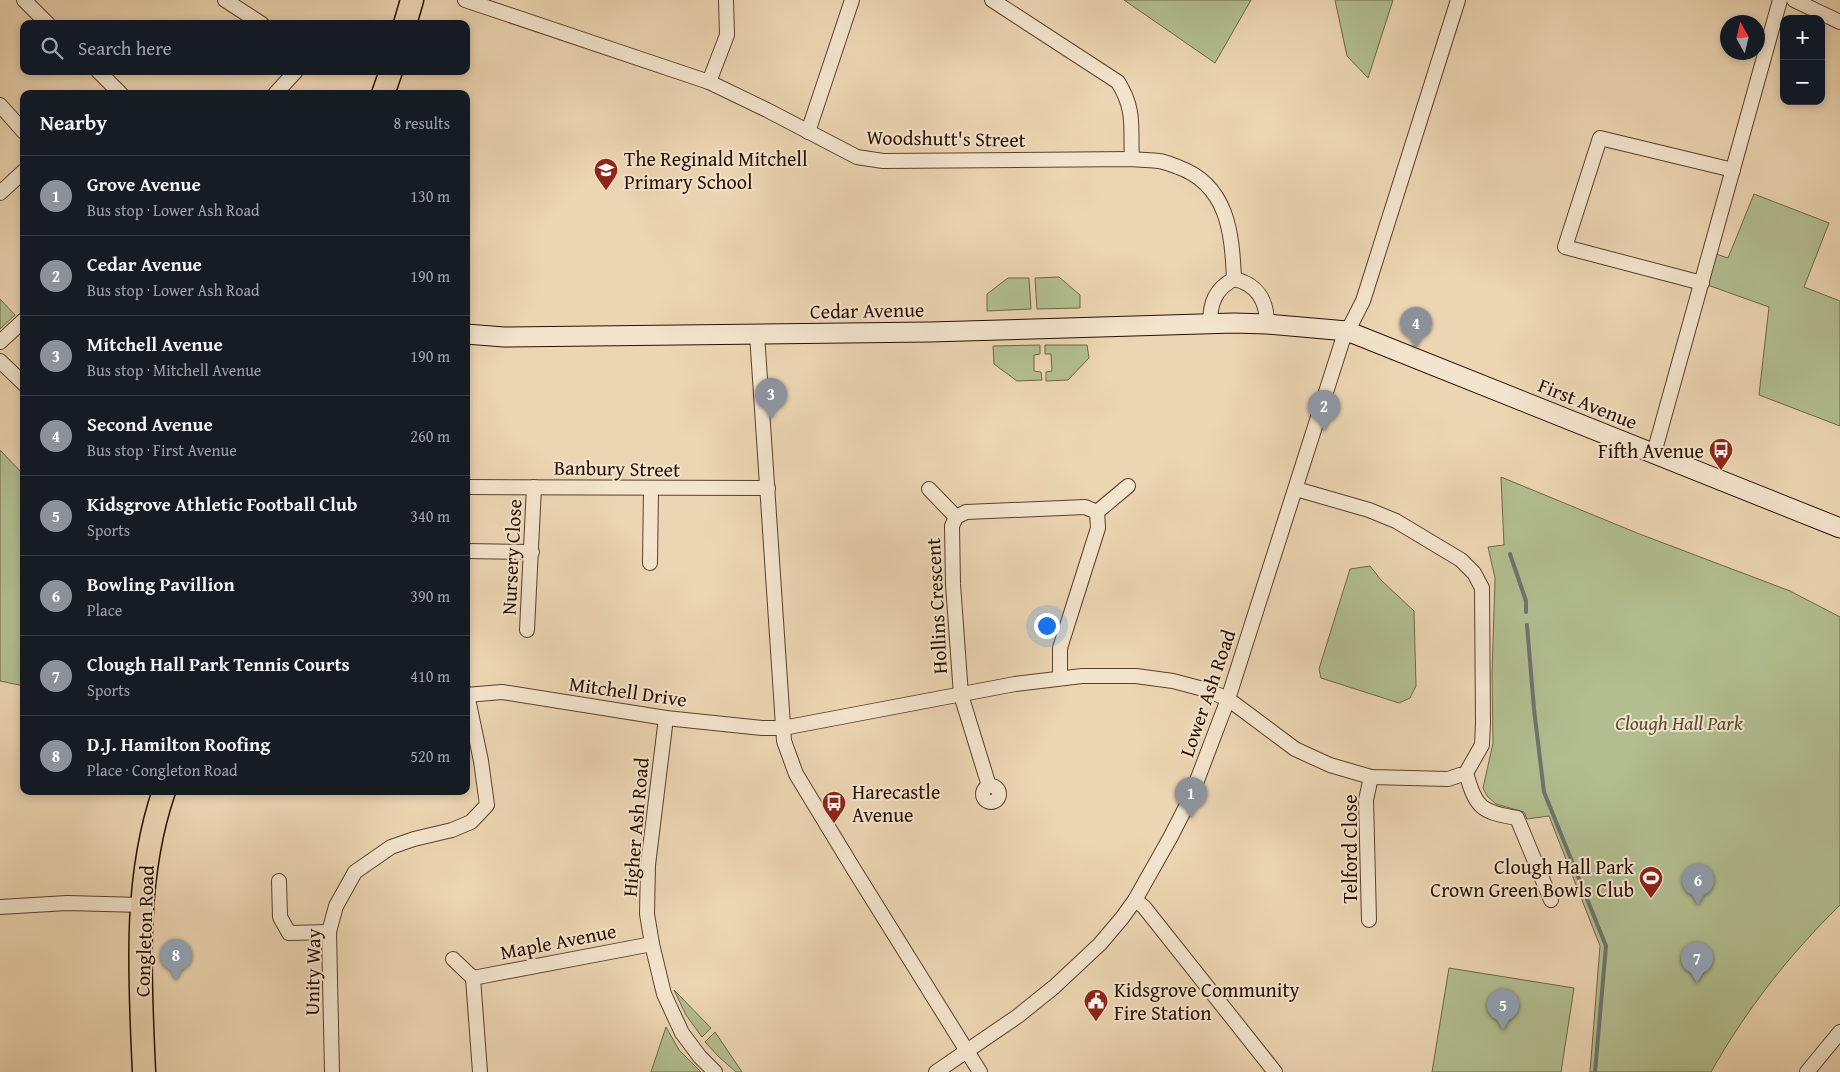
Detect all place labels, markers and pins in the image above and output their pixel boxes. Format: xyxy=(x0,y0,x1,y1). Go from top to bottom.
place label: The Reginald Mitchell Primary School xyxy=(624,144,808,196)
school or university icon: The Reginald Mitchell Primary School xyxy=(593,157,619,191)
pin: 4 xyxy=(1400,307,1432,348)
pin: 3 xyxy=(755,378,787,419)
pin: 2 xyxy=(1308,390,1340,431)
place label: Fifth Avenue xyxy=(1598,436,1704,465)
bus stop icon: Fifth Avenue xyxy=(1708,437,1734,471)
place label: Harecastle Avenue xyxy=(852,777,940,829)
pin: 1 xyxy=(1175,777,1207,818)
bus stop icon: Harecastle Avenue xyxy=(821,790,847,824)
place label: Clough Hall Park Crown Green Bowls Club xyxy=(1430,852,1635,904)
pin: 6 xyxy=(1682,864,1714,905)
sports icon: Clough Hall Park Crown Green Bowls Club xyxy=(1638,865,1664,899)
pin: 8 xyxy=(160,939,192,980)
pin: 7 xyxy=(1681,942,1713,983)
place label: Kidsgrove Community Fire Station xyxy=(1114,975,1300,1027)
public building icon: Kidsgrove Community Fire Station xyxy=(1083,988,1109,1022)
pin: 5 xyxy=(1487,989,1519,1030)

